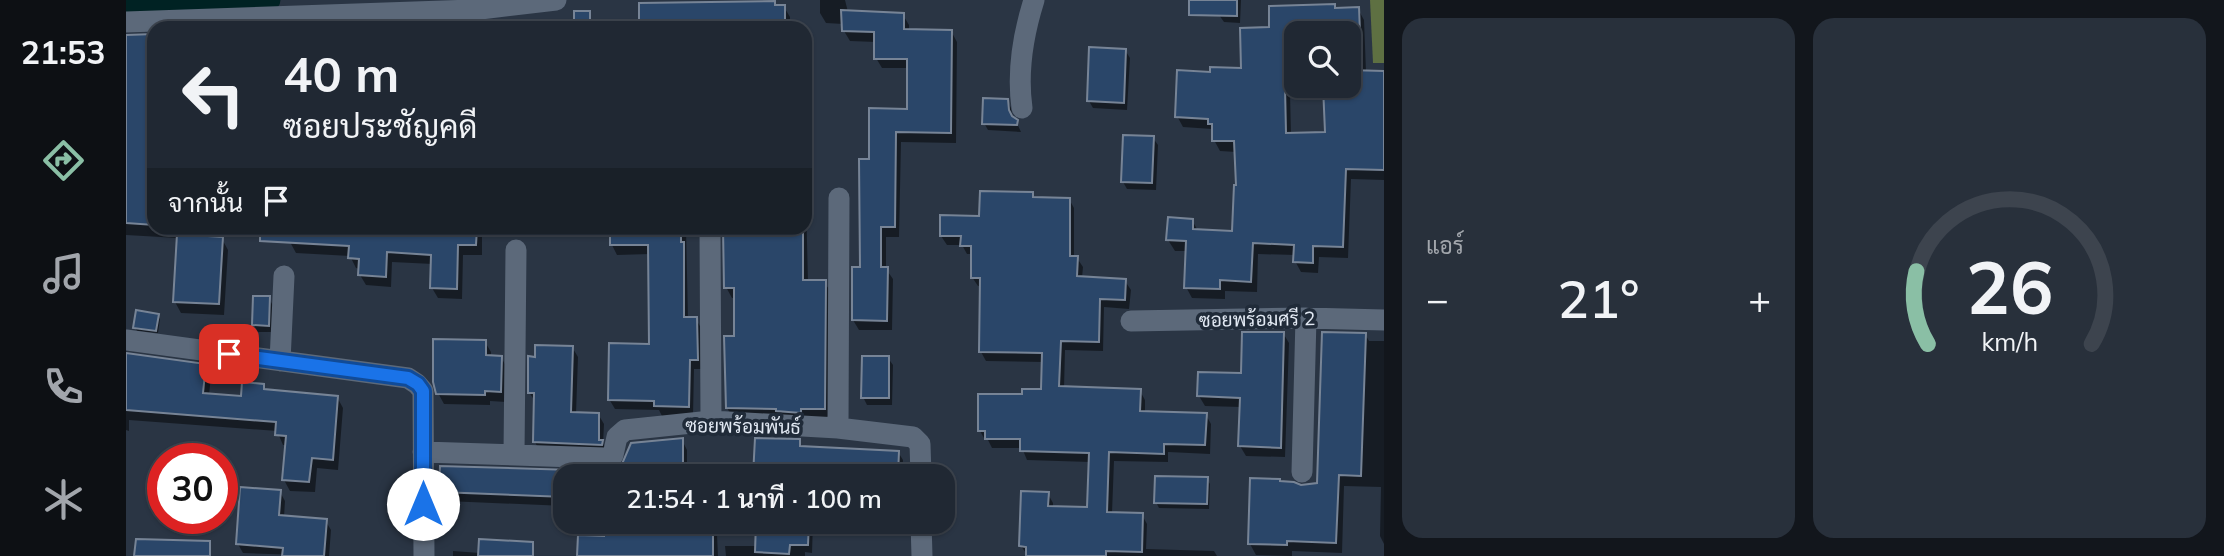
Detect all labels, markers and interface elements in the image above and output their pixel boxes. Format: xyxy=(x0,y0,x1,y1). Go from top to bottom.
map controls xyxy=(1284,21,1361,98)
button: search xyxy=(1284,21,1361,98)
text: 21:53 xyxy=(21,32,105,72)
text: 40 m xyxy=(283,43,399,104)
icon: left xyxy=(168,49,259,140)
text: ซอยประชัญคดี xyxy=(283,106,478,146)
icon: directions xyxy=(39,136,88,185)
icon: arrive xyxy=(257,182,295,220)
text: จากนั้น xyxy=(168,186,243,219)
text: แอร์ xyxy=(1426,231,1464,260)
text: 26 xyxy=(1966,241,2053,332)
icon: music xyxy=(39,249,88,298)
text: 21° xyxy=(1558,266,1639,331)
text: − xyxy=(1426,275,1449,323)
text: + xyxy=(1748,275,1771,323)
street label: ซอยพร้อมศรี 2 xyxy=(1199,306,1315,332)
pin xyxy=(199,324,259,384)
text: km/h xyxy=(1981,326,2038,357)
icon: arrive xyxy=(210,335,248,373)
icon: phone xyxy=(39,362,88,411)
street label: ซอยพร้อมพันธ์ xyxy=(685,413,801,439)
speed limit sign: 30 xyxy=(147,443,238,534)
position arrow xyxy=(386,467,460,541)
icon: climate xyxy=(39,475,88,524)
text: 21:54 · 1 นาที · 100 m xyxy=(626,482,882,515)

